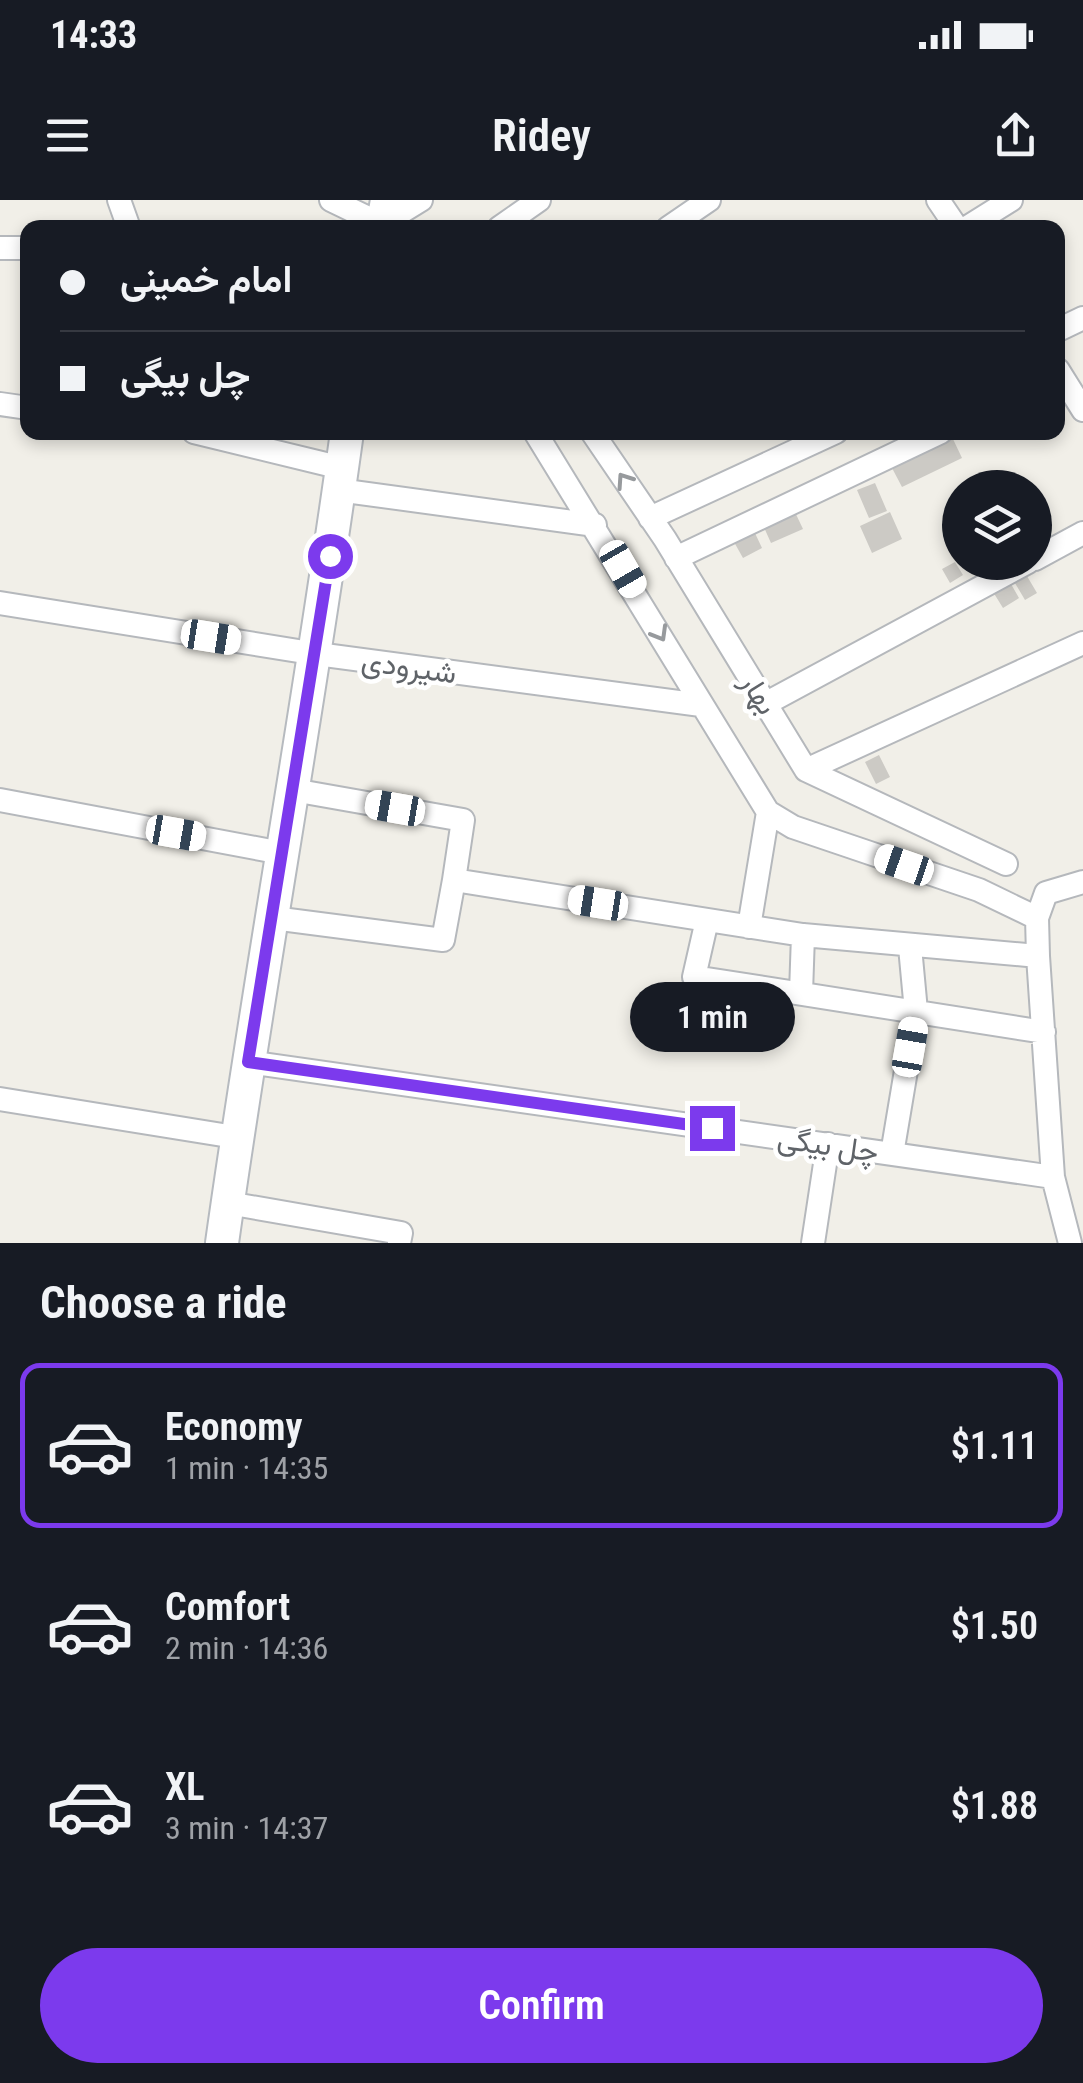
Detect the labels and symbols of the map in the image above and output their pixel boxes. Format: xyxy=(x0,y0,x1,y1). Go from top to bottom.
one-way arrow xyxy=(618,473,637,491)
route start xyxy=(308,534,353,579)
car xyxy=(595,536,651,602)
car xyxy=(179,617,243,657)
one-way arrow xyxy=(648,624,668,642)
street label: شیرودی xyxy=(359,643,459,691)
street label: بهار xyxy=(732,666,785,721)
car xyxy=(363,788,427,828)
car xyxy=(144,813,208,853)
car xyxy=(871,841,937,889)
car xyxy=(566,883,630,923)
callout: 1 min xyxy=(630,983,794,1053)
car xyxy=(890,1015,930,1079)
route end xyxy=(690,1106,735,1151)
street label: چل بیگی xyxy=(775,1120,881,1172)

